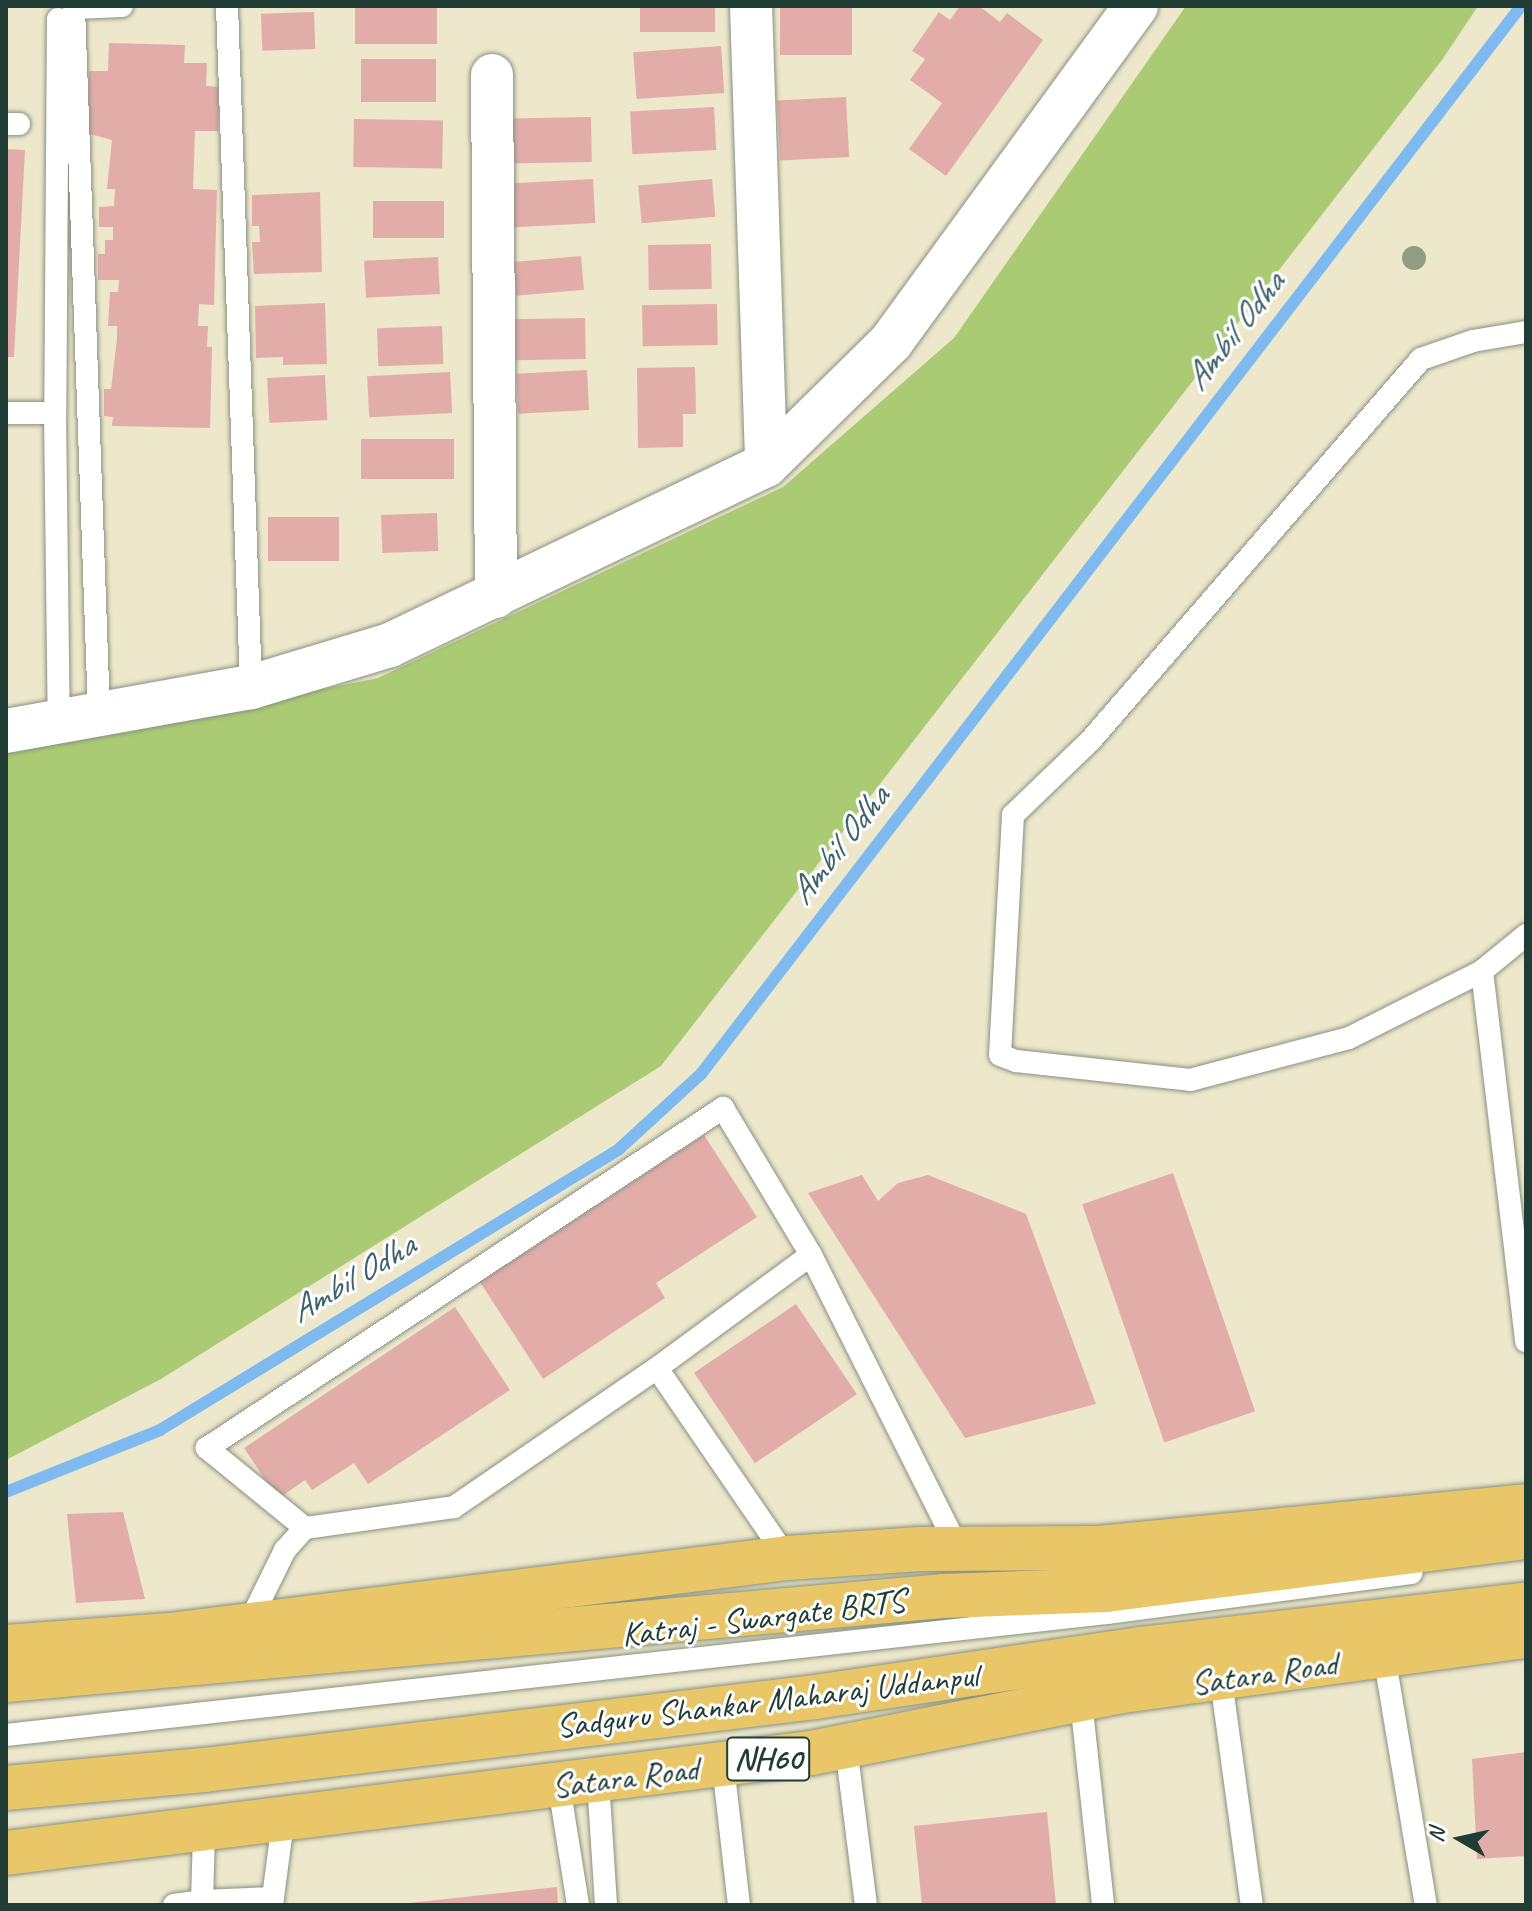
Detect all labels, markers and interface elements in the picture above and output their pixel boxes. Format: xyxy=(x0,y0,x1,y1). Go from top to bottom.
water label: Ambil Odha xyxy=(1174,263,1294,399)
water label: Ambil Odha xyxy=(779,777,899,913)
water label: Ambil Odha xyxy=(281,1224,423,1332)
street label: Katraj - Swargate BRTS xyxy=(619,1579,907,1655)
street label: Satara Road xyxy=(1188,1643,1340,1703)
street label: Sadguru Shankar Maharaj Uddanpul xyxy=(553,1654,981,1746)
road number: NH60 xyxy=(726,1731,810,1787)
street label: Satara Road xyxy=(549,1748,701,1806)
north arrow xyxy=(1420,1799,1500,1879)
text: N xyxy=(1421,1826,1451,1844)

